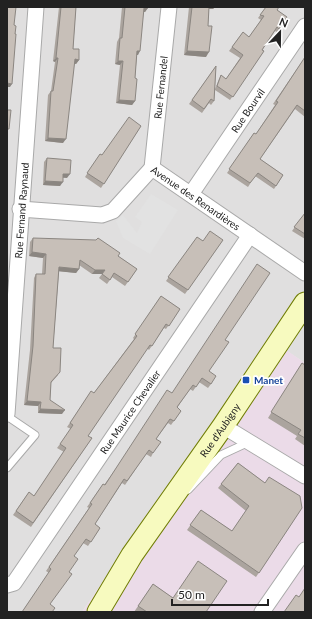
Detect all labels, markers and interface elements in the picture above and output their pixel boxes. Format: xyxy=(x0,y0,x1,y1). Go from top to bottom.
north arrow xyxy=(260,12,300,52)
text: N xyxy=(278,15,290,30)
street label: Rue Fernandel xyxy=(151,55,170,119)
street label: Rue Bourvil xyxy=(229,86,267,135)
street label: Rue Fernand Raynaud xyxy=(12,162,31,259)
street label: Avenue des Renardières xyxy=(149,163,242,233)
street label: Rue Maurice Chevalier xyxy=(97,367,163,456)
place label: Manet xyxy=(254,374,283,386)
marker: Manet xyxy=(241,375,251,385)
street label: Rue d'Aubigny xyxy=(197,400,243,459)
scale bar xyxy=(172,581,268,607)
text: 50 m xyxy=(178,587,205,602)

